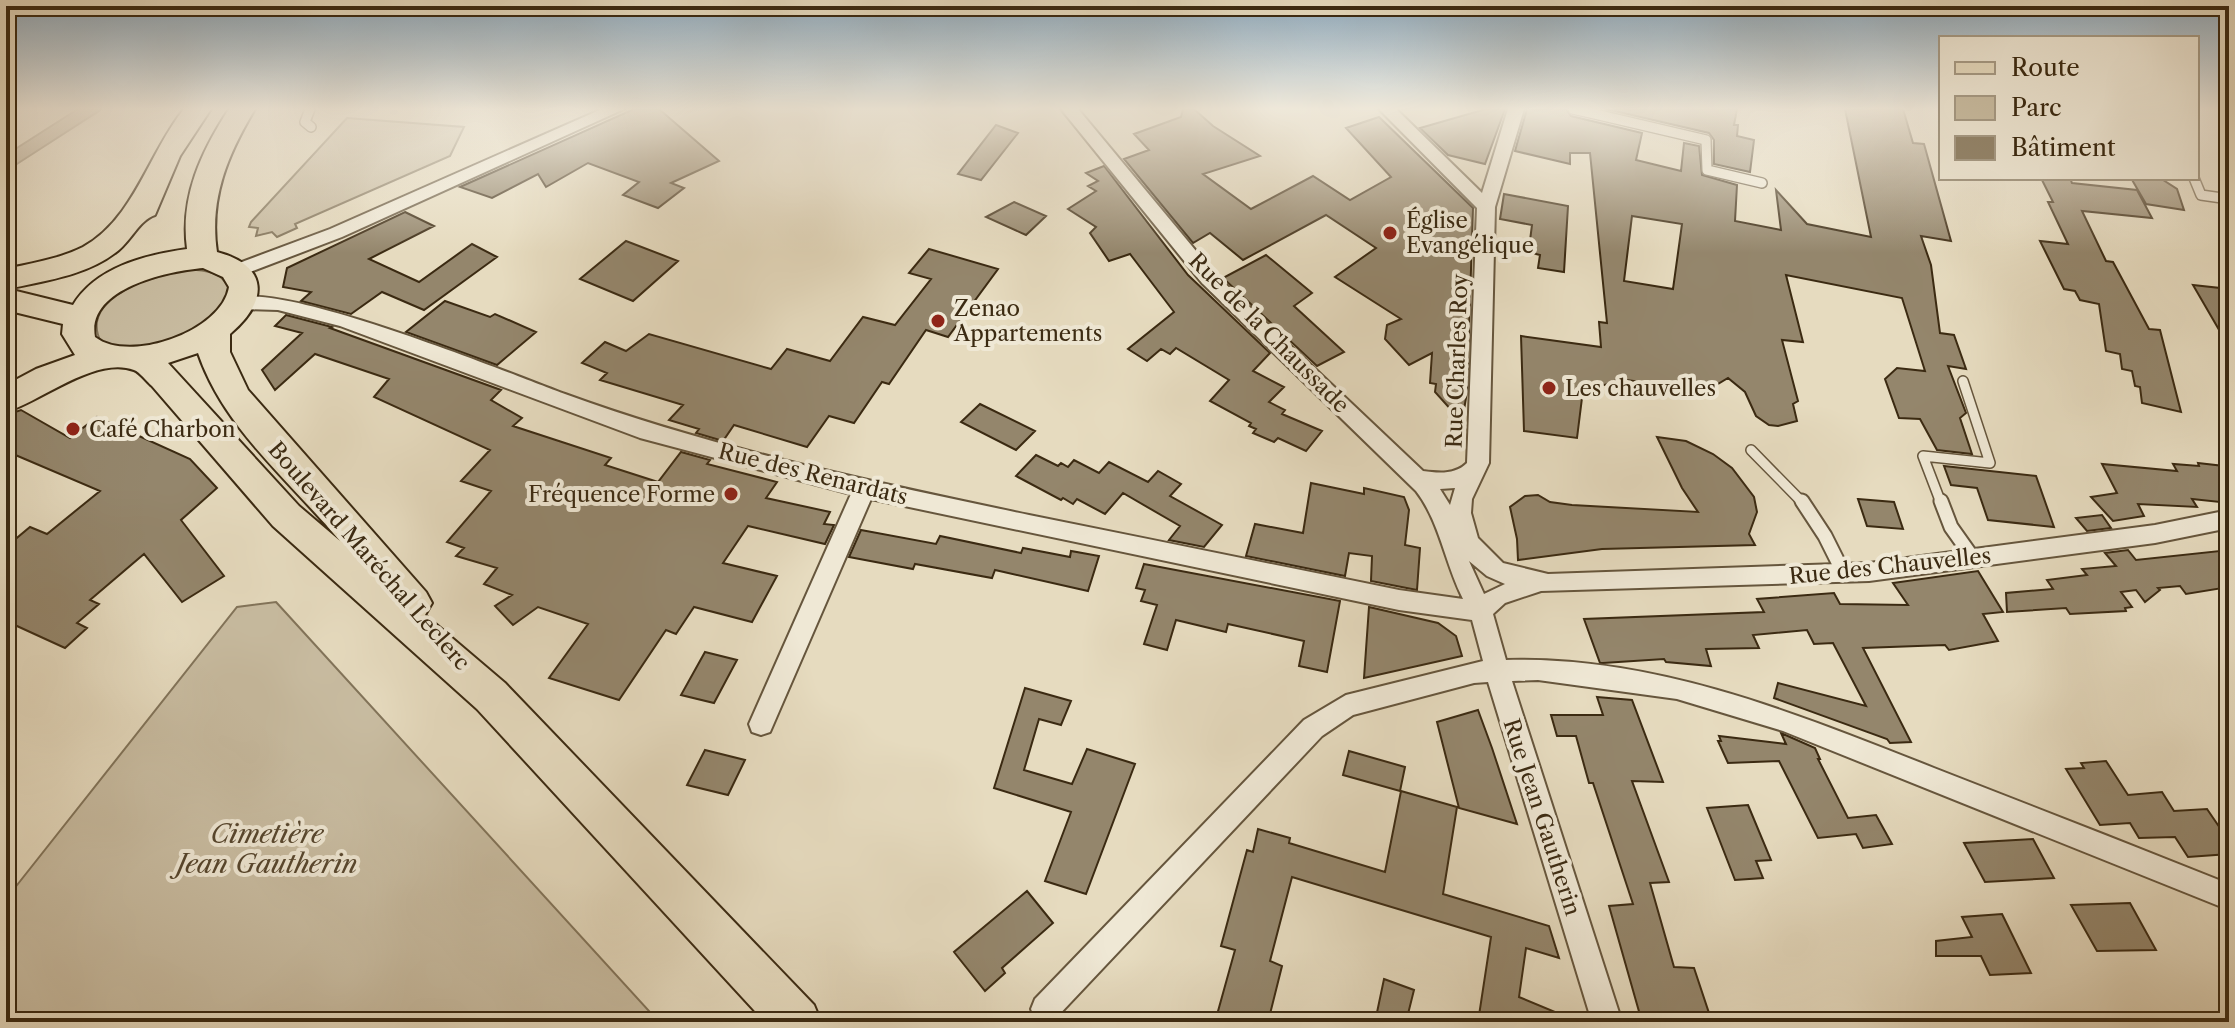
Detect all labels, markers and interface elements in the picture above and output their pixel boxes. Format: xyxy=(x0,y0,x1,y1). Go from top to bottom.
legend xyxy=(1939,36,2199,180)
text: Route xyxy=(2011,53,2080,82)
text: Parc xyxy=(2011,93,2062,122)
text: Bâtiment xyxy=(2011,133,2116,162)
place label: Église Evangélique xyxy=(1406,206,1534,259)
marker: Église Evangélique xyxy=(1381,224,1399,242)
street label: Rue de la Chaussade xyxy=(1183,247,1355,419)
street label: Rue Charles Roy xyxy=(1440,272,1474,449)
place label: Zenao Appartements xyxy=(953,295,1102,347)
marker: Zenao Appartements xyxy=(929,312,947,330)
place label: Les chauvelles xyxy=(1565,375,1716,402)
marker: Les chauvelles xyxy=(1540,379,1558,397)
place label: Café Charbon xyxy=(89,416,236,443)
marker: Café Charbon xyxy=(64,420,82,438)
street label: Boulevard Maréchal Leclerc xyxy=(262,436,476,676)
street label: Rue des Renardats xyxy=(716,437,910,511)
place label: Fréquence Forme xyxy=(528,481,715,508)
marker: Fréquence Forme xyxy=(722,485,740,503)
street label: Rue des Chauvelles xyxy=(1788,542,1992,590)
street label: Rue Jean Gautherin xyxy=(1497,715,1587,919)
park label: Cimetière Jean Gautherin xyxy=(170,818,357,880)

